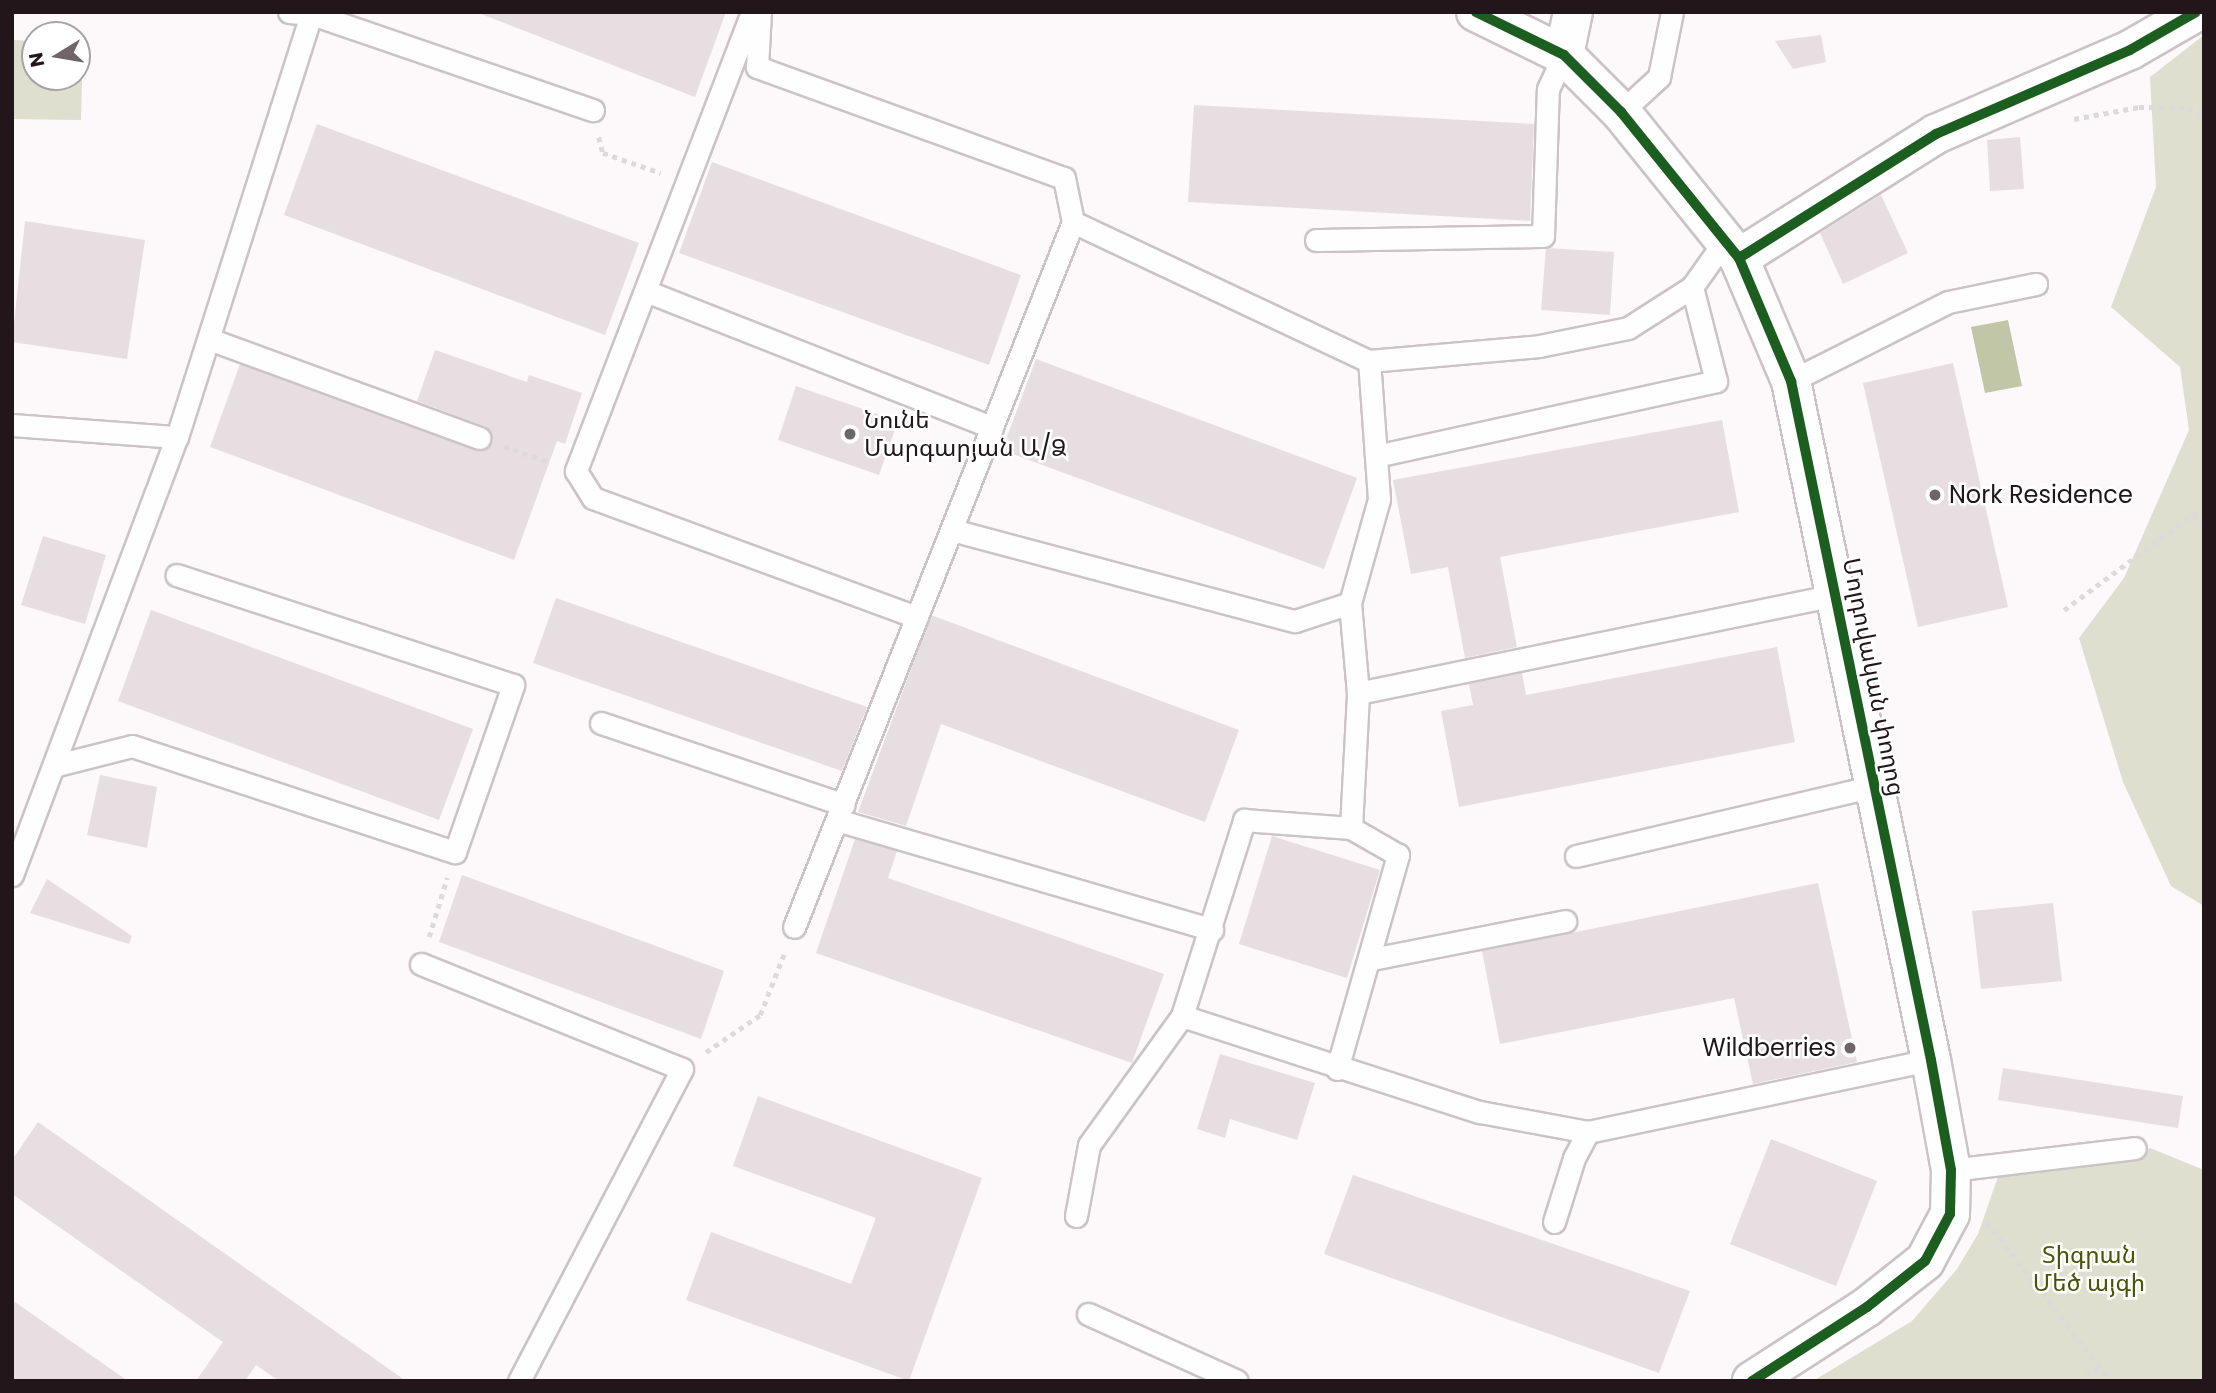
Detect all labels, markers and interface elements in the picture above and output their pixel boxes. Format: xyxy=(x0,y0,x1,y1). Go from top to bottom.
north arrow xyxy=(21,21,91,91)
text: N xyxy=(22,50,51,69)
place label: Նունե Մարգարյան Ա/Ձ xyxy=(864,406,1067,462)
marker: Նունե Մարգարյան Ա/Ձ xyxy=(842,426,858,442)
place label: Nork Residence xyxy=(1949,481,2133,509)
marker: Nork Residence xyxy=(1927,487,1943,503)
street label: Մոլդովական փողոց xyxy=(1837,556,1911,798)
place label: Wildberries xyxy=(1702,1034,1836,1062)
marker: Wildberries xyxy=(1842,1040,1858,1056)
park label: Տիգրան Մեծ այգի xyxy=(2033,1241,2145,1297)

